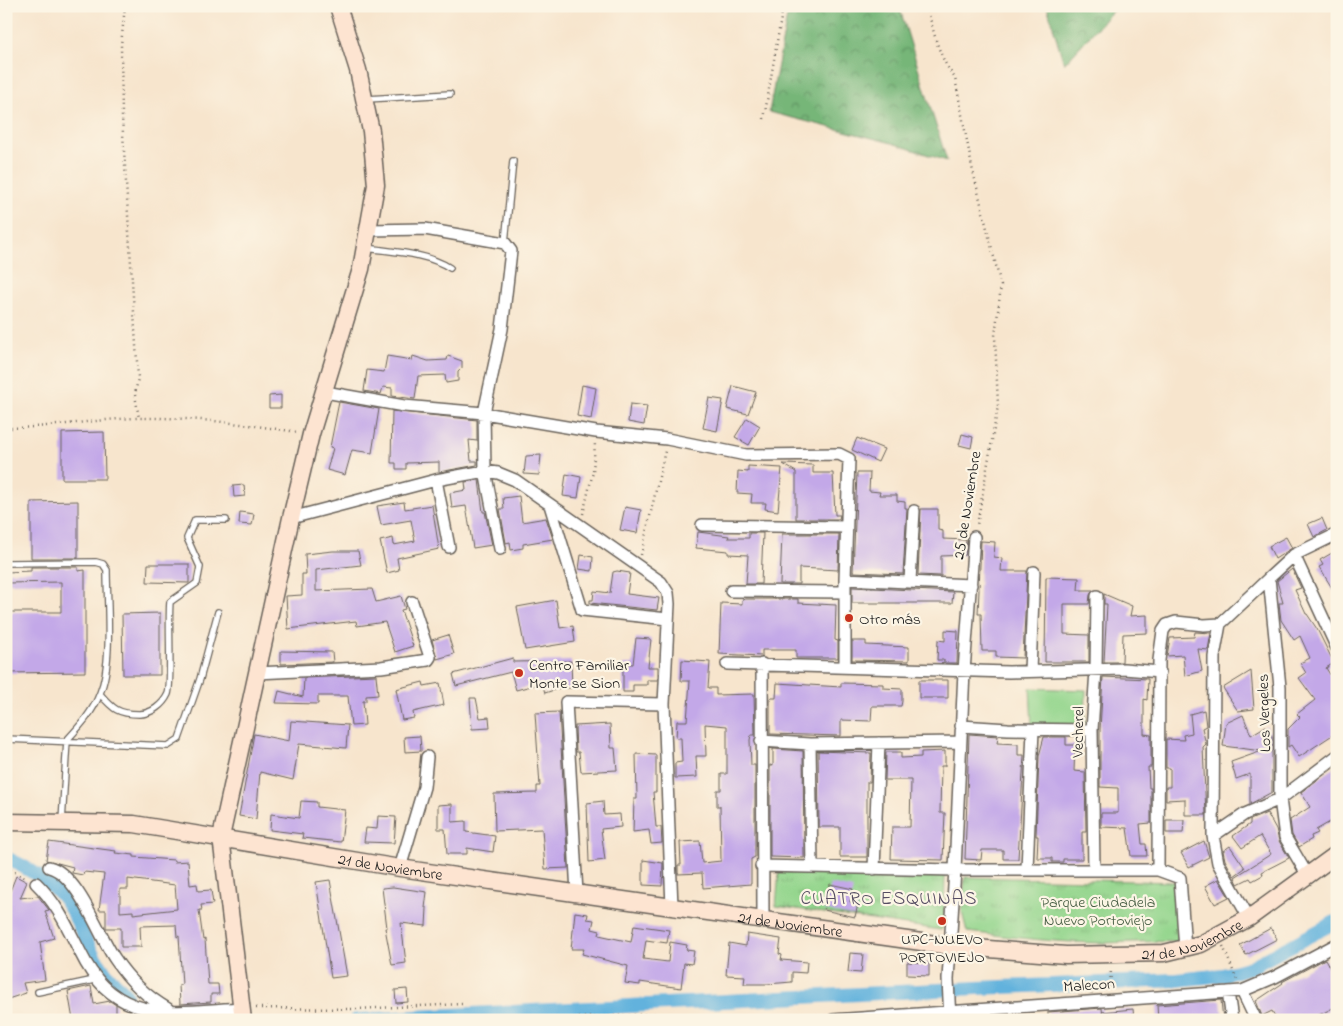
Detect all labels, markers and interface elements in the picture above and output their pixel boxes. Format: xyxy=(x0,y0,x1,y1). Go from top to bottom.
street label: 25 de Noviembre xyxy=(948,448,989,561)
place label: Otro más xyxy=(859,608,921,632)
marker: Otro más xyxy=(843,612,855,624)
place label: Centro Familiar Monte se Sion xyxy=(529,654,629,696)
marker: Centro Familiar Monte se Sion xyxy=(513,667,525,679)
street label: Los Vergeles xyxy=(1252,673,1278,753)
street label: Vecherel xyxy=(1067,706,1091,759)
street label: 21 de Noviembre xyxy=(336,848,445,888)
district label: CUATRO ESQUINAS xyxy=(800,886,978,913)
park label: Parque Ciudadela Nuevo Portoviejo xyxy=(1041,891,1155,933)
street label: 21 de Noviembre xyxy=(736,906,845,945)
street label: 21 de Noviembre xyxy=(1141,913,1248,967)
marker: UPC-NUEVO PORTOVIEJO xyxy=(936,915,948,927)
place label: UPC-NUEVO PORTOVIEJO xyxy=(899,928,985,970)
street label: Malecon xyxy=(1063,972,1116,1000)

